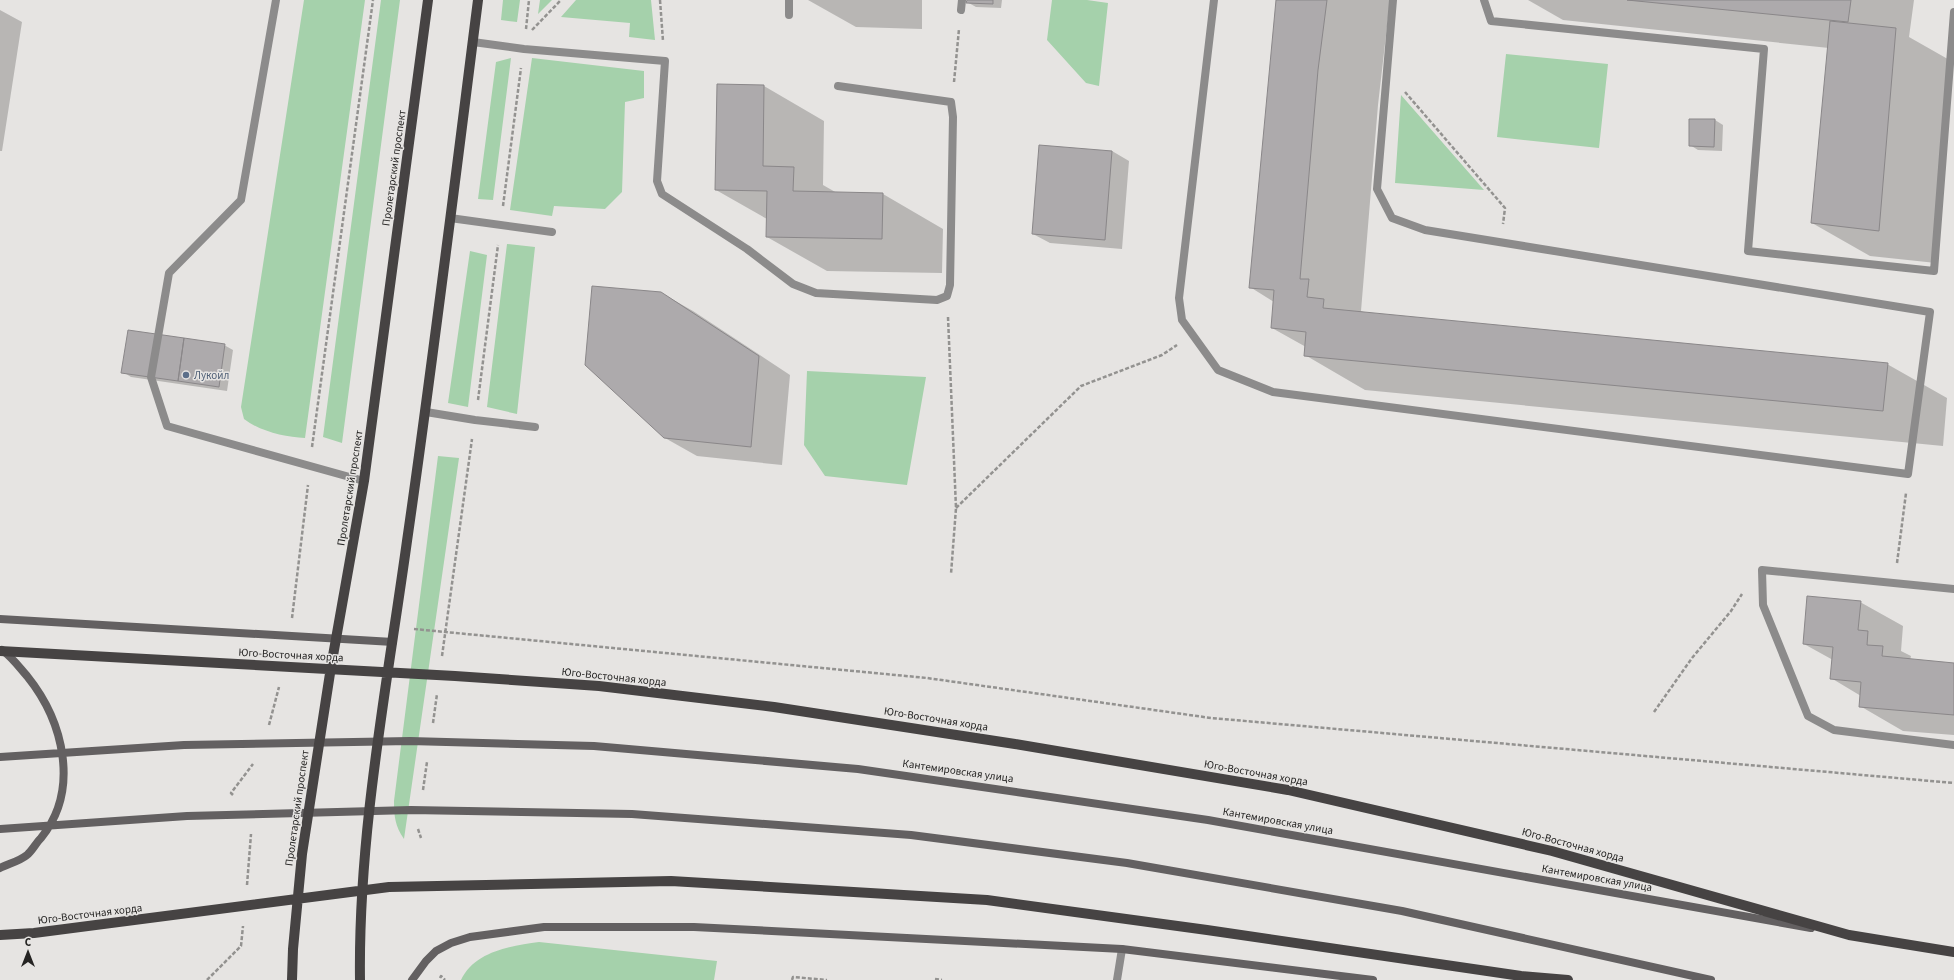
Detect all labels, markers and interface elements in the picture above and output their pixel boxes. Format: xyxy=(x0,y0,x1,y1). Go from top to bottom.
street label: Пролетарский проспект xyxy=(378,109,410,227)
place label: Лукойл xyxy=(194,368,229,383)
marker: Лукойл xyxy=(181,370,191,380)
street label: Пролетарский проспект xyxy=(333,429,367,547)
street label: Юго-Восточная хорда xyxy=(238,645,344,665)
street label: Юго-Восточная хорда xyxy=(561,664,667,690)
street label: Юго-Восточная хорда xyxy=(883,703,989,735)
street label: Пролетарский проспект xyxy=(281,749,313,867)
street label: Кантемировская улица xyxy=(902,756,1014,786)
street label: Юго-Восточная хорда xyxy=(1203,756,1309,790)
street label: Кантемировская улица xyxy=(1222,804,1334,838)
street label: Юго-Восточная хорда xyxy=(1520,824,1626,866)
street label: Кантемировская улица xyxy=(1541,861,1653,895)
street label: Юго-Восточная хорда xyxy=(37,900,143,928)
north arrow xyxy=(8,932,48,972)
text: С xyxy=(25,935,32,950)

